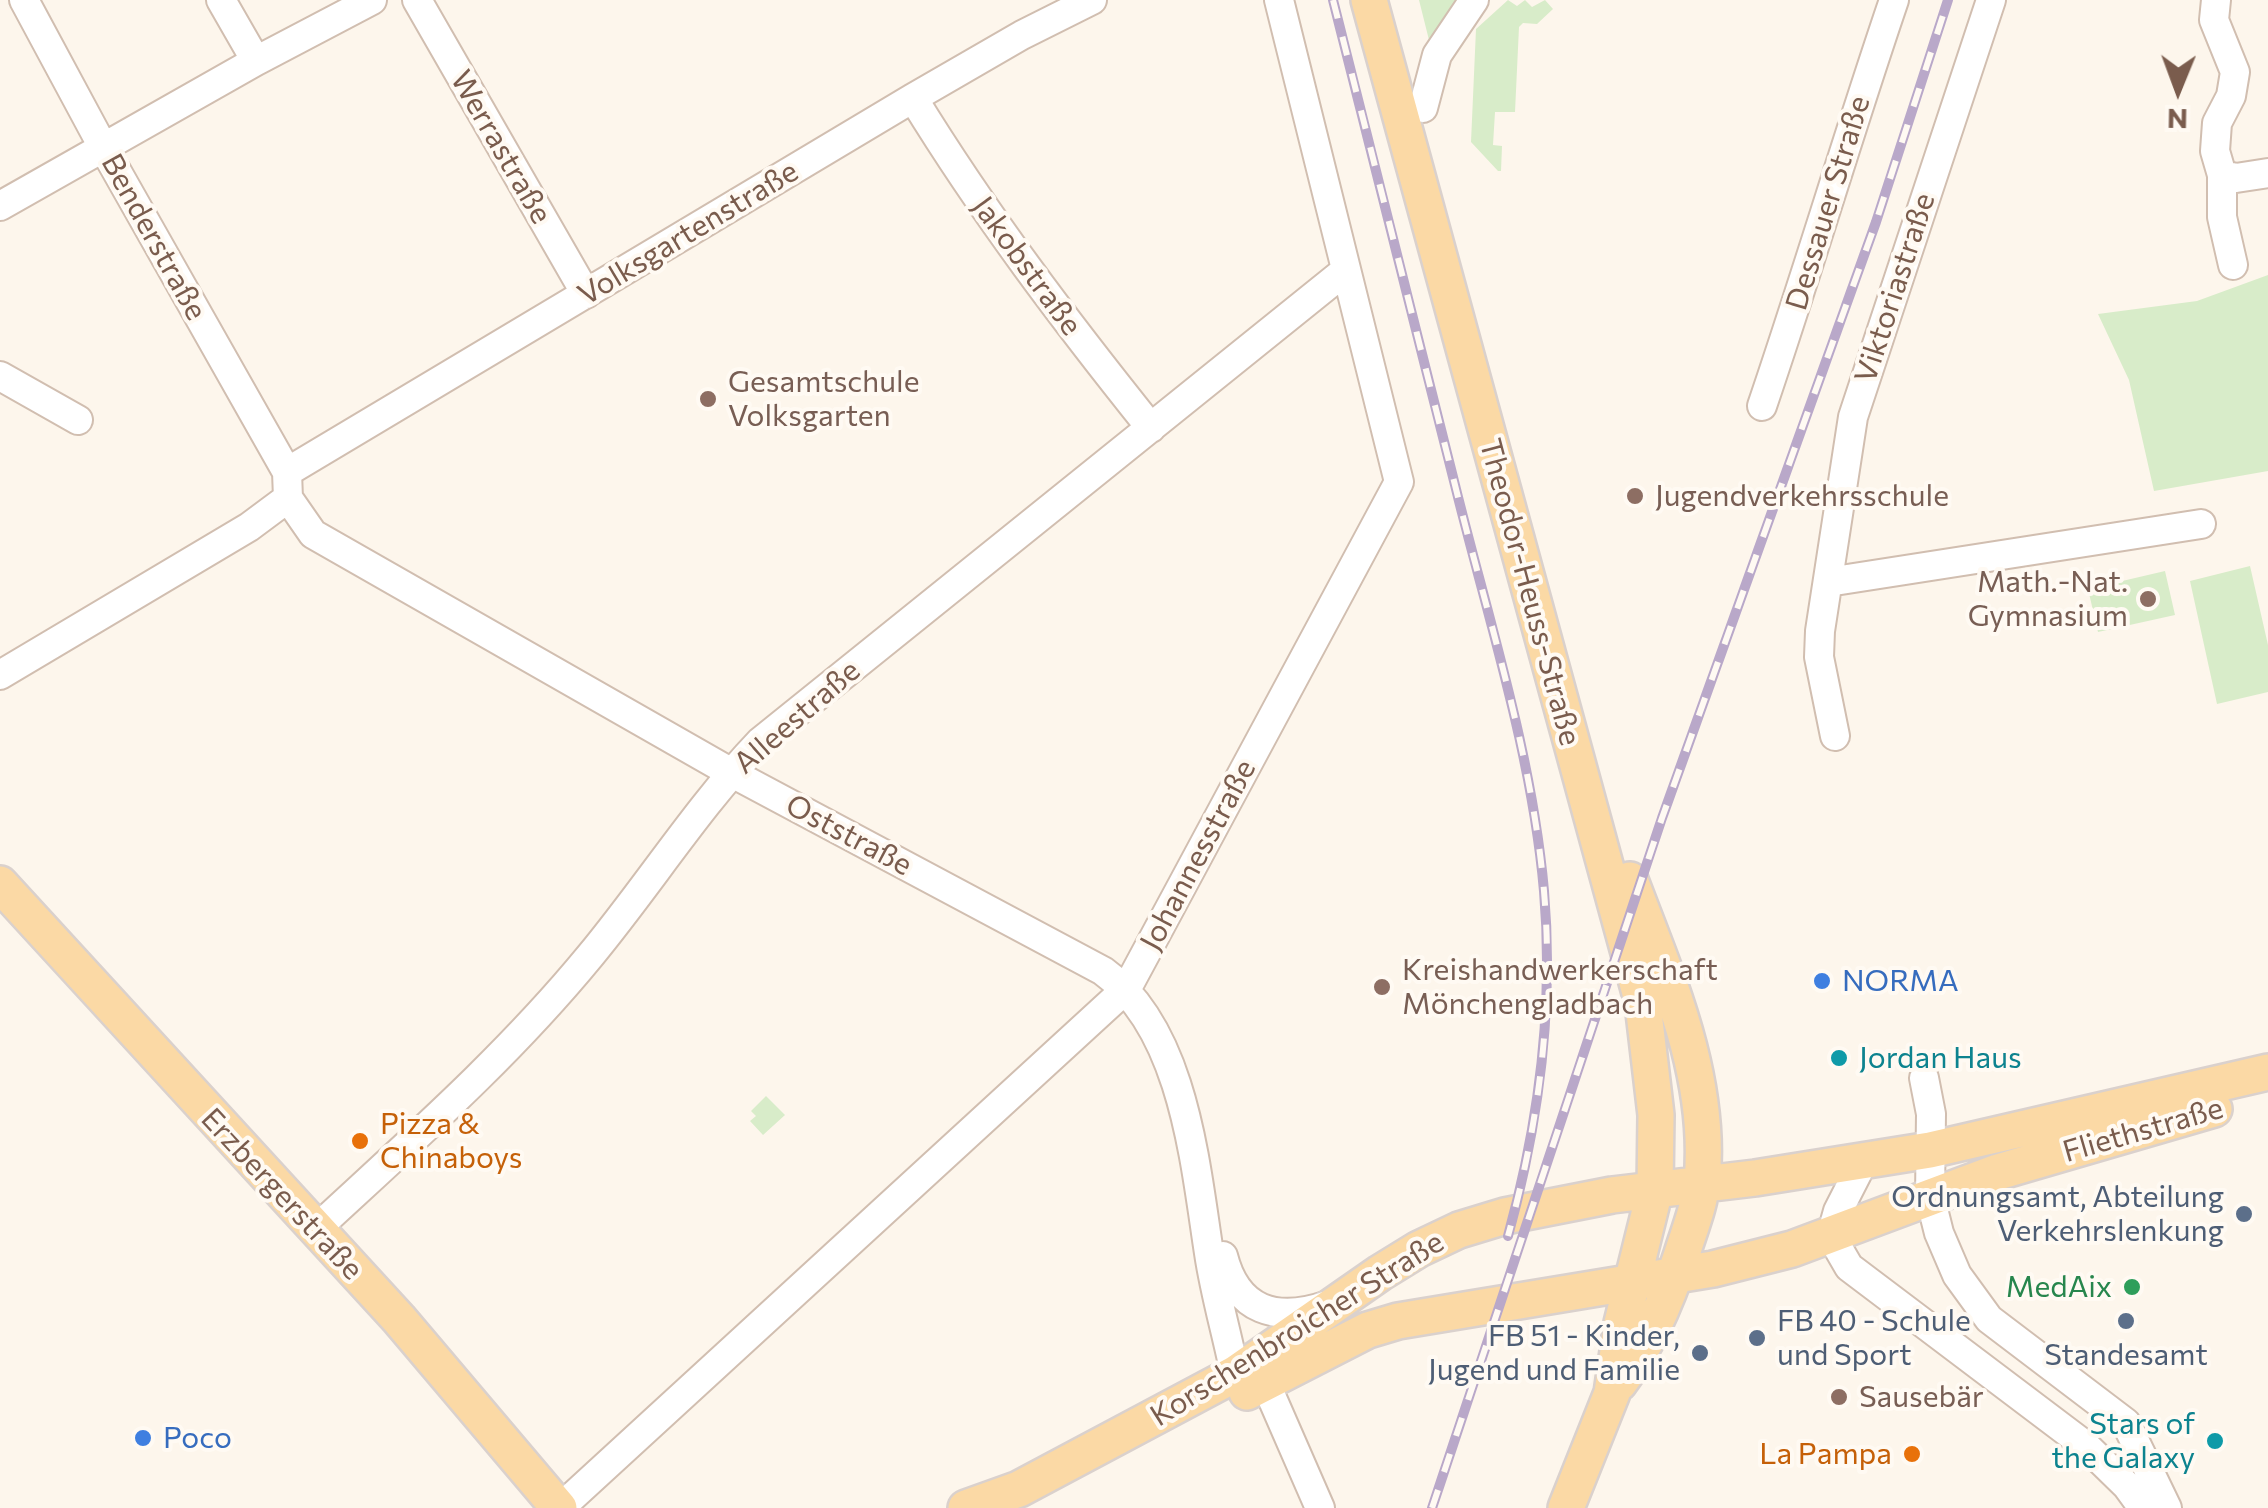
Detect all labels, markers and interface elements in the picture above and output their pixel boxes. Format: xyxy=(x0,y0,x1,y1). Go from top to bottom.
north arrow xyxy=(2128,40,2228,140)
street label: Werrastraße xyxy=(443,64,559,230)
street label: Dessauer Straße xyxy=(1778,92,1878,314)
text: N xyxy=(2167,103,2188,137)
street label: Benderstraße xyxy=(94,148,214,326)
street label: Volksgartenstraße xyxy=(572,153,804,313)
street label: Viktoriastraße xyxy=(1847,189,1943,387)
street label: Jakobstraße xyxy=(965,190,1089,342)
place label: Gesamtschule Volksgarten xyxy=(728,364,920,434)
marker: Gesamtschule Volksgarten xyxy=(697,388,719,410)
street label: Theodor-Heuss-Straße xyxy=(1472,435,1588,749)
place label: Jugendverkehrsschule xyxy=(1655,478,1949,514)
marker: Jugendverkehrsschule xyxy=(1624,485,1646,507)
place label: Math.-Nat. Gymnasium xyxy=(1968,564,2128,634)
marker: Math.-Nat. Gymnasium xyxy=(2137,588,2159,610)
street label: Alleestraße xyxy=(727,653,867,781)
street label: Johannesstraße xyxy=(1133,754,1263,956)
street label: Oststraße xyxy=(780,787,918,883)
place label: Kreishandwerkerschaft Mönchengladbach xyxy=(1402,952,1718,1022)
place label: NORMA xyxy=(1842,963,1959,999)
marker: NORMA xyxy=(1811,970,1833,992)
marker: Kreishandwerkerschaft Mönchengladbach xyxy=(1371,976,1393,998)
place label: Jordan Haus xyxy=(1859,1040,2022,1076)
marker: Jordan Haus xyxy=(1828,1047,1850,1069)
street label: Fliethstraße xyxy=(2059,1090,2227,1170)
street label: Erzbergerstraße xyxy=(194,1101,370,1287)
place label: Pizza & Chinaboys xyxy=(380,1106,522,1176)
marker: Pizza & Chinaboys xyxy=(349,1130,371,1152)
place label: Ordnungsamt, Abteilung Verkehrslenkung xyxy=(1891,1179,2224,1250)
marker: Ordnungsamt, Abteilung Verkehrslenkung xyxy=(2233,1203,2255,1225)
street label: Korschenbroicher Straße xyxy=(1144,1224,1450,1434)
place label: MedAix xyxy=(2006,1269,2112,1305)
marker: MedAix xyxy=(2121,1276,2143,1298)
place label: FB 40 - Schule und Sport xyxy=(1777,1303,1971,1374)
marker: Standesamt xyxy=(2115,1310,2137,1332)
place label: FB 51 - Kinder, Jugend und Familie xyxy=(1428,1318,1680,1388)
marker: FB 40 - Schule und Sport xyxy=(1746,1327,1768,1349)
place label: Standesamt xyxy=(2044,1337,2208,1373)
marker: FB 51 - Kinder, Jugend und Familie xyxy=(1689,1342,1711,1364)
place label: Sausebär xyxy=(1859,1379,1984,1415)
marker: Sausebär xyxy=(1828,1386,1850,1408)
place label: Stars of the Galaxy xyxy=(2051,1406,2195,1476)
place label: Poco xyxy=(163,1420,232,1456)
marker: Poco xyxy=(132,1427,154,1449)
marker: Stars of the Galaxy xyxy=(2204,1430,2226,1452)
place label: La Pampa xyxy=(1759,1436,1892,1472)
marker: La Pampa xyxy=(1901,1443,1923,1465)

